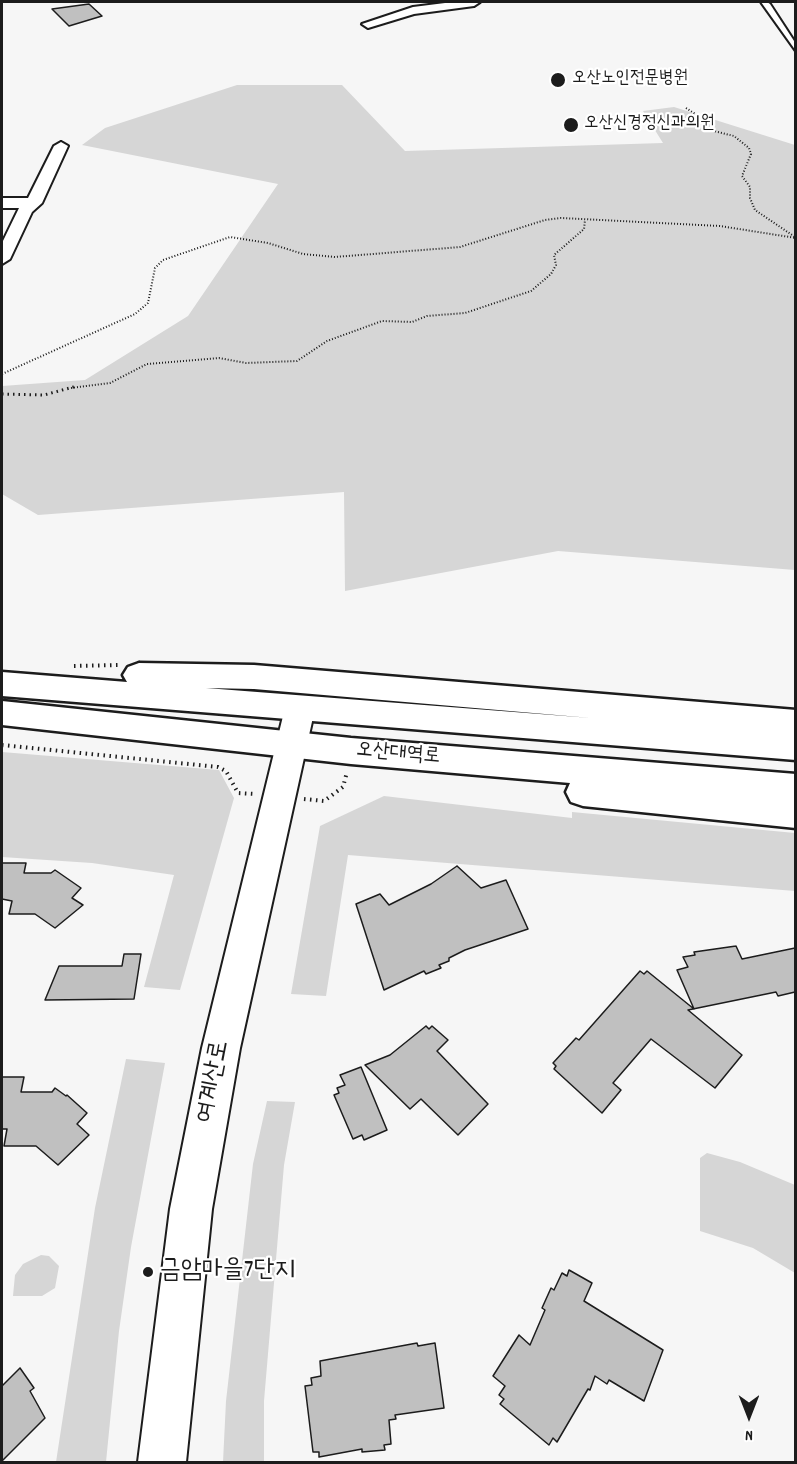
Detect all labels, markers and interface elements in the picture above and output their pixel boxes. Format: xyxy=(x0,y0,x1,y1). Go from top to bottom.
place label: 오산노인전문병원 xyxy=(572,69,688,91)
marker: 오산노인전문병원 xyxy=(549,71,567,89)
place label: 오산신경정신과의원 xyxy=(584,114,714,136)
marker: 오산신경정신과의원 xyxy=(562,116,580,134)
street label: 오산대역로 xyxy=(355,739,441,771)
street label: 여계산로 xyxy=(192,1038,238,1126)
place label: 금암마을7단지 xyxy=(160,1256,295,1288)
marker: 금암마을7단지 xyxy=(141,1265,155,1279)
north arrow xyxy=(719,1386,779,1446)
text: N xyxy=(745,1423,753,1446)

